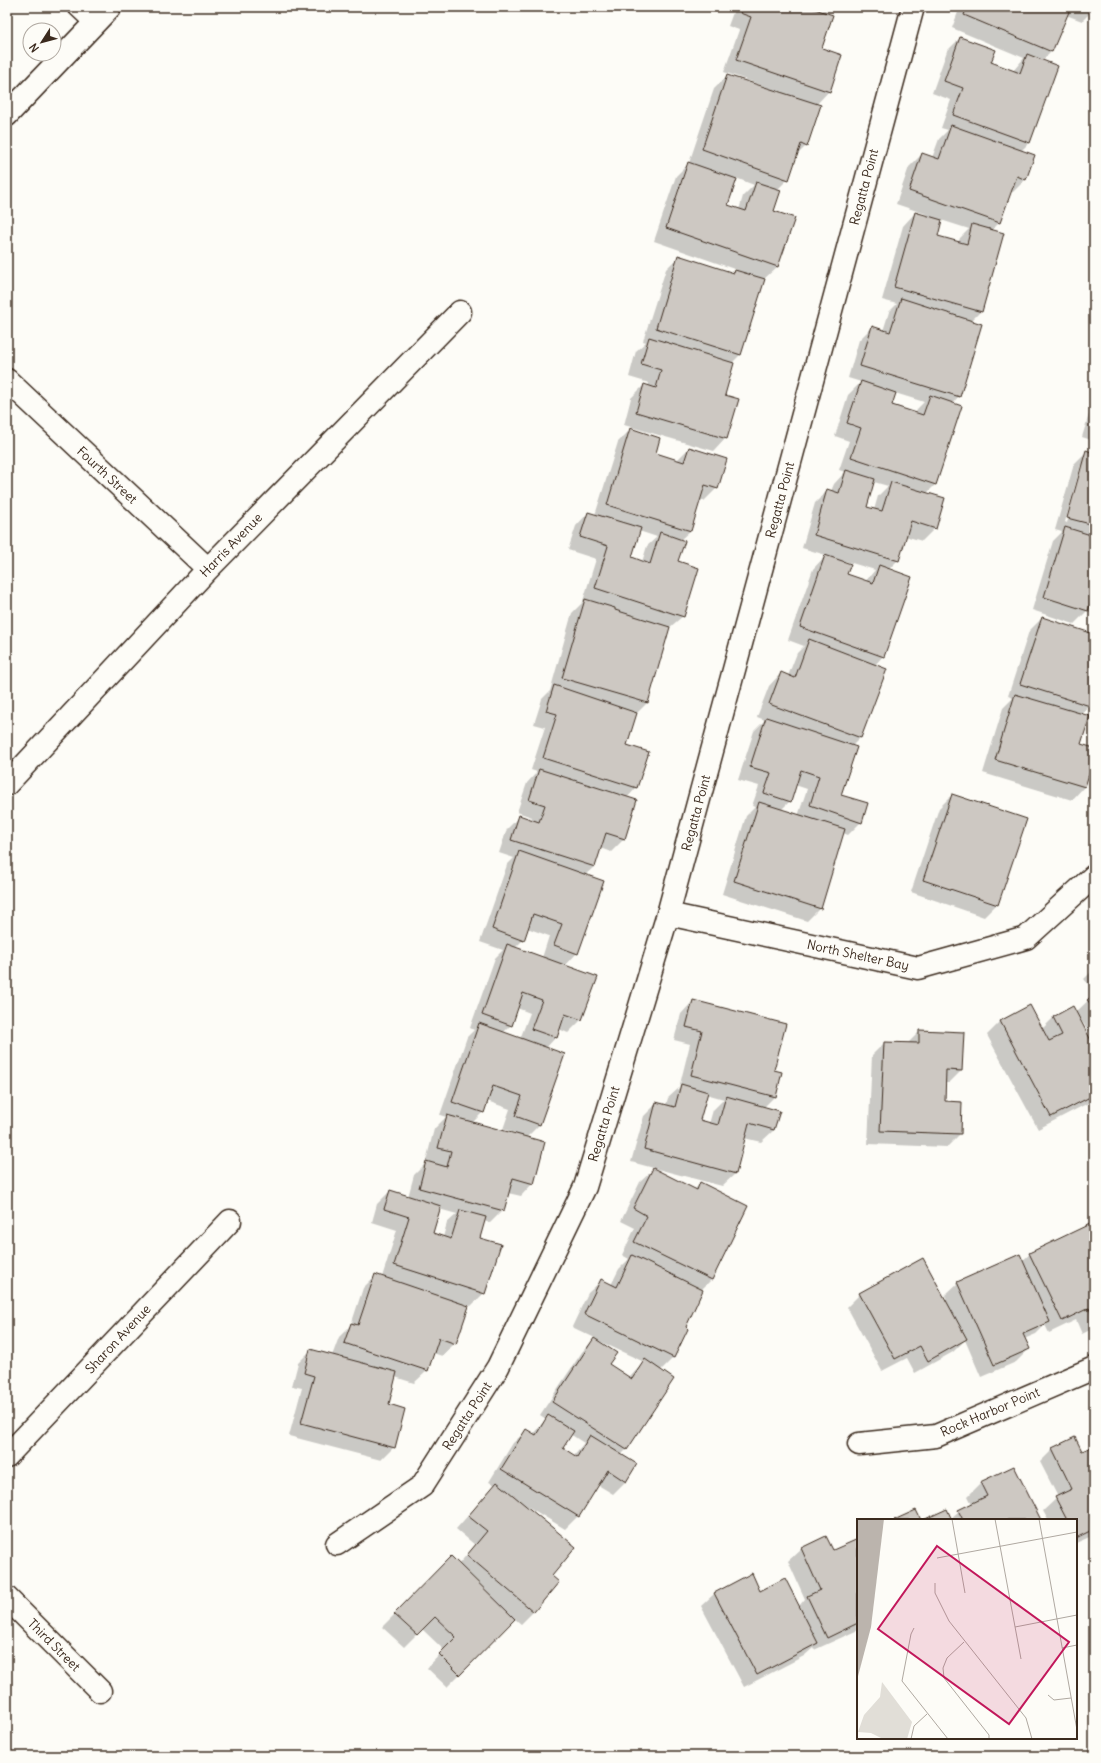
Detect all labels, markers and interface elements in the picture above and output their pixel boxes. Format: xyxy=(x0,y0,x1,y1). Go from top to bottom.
north arrow xyxy=(22,22,62,62)
text: N xyxy=(26,41,42,55)
street label: Regatta Point xyxy=(846,146,883,227)
street label: Fourth Street xyxy=(73,443,141,508)
street label: Regatta Point xyxy=(762,459,799,540)
street label: Harris Avenue xyxy=(196,509,266,581)
street label: Regatta Point xyxy=(678,772,715,853)
street label: North Shelter Bay xyxy=(805,936,911,974)
street label: Regatta Point xyxy=(584,1083,624,1164)
street label: Sharon Avenue xyxy=(81,1301,155,1377)
street label: Regatta Point xyxy=(438,1378,496,1454)
street label: Rock Harbor Point xyxy=(938,1383,1043,1441)
inset map xyxy=(857,1519,1077,1739)
street label: Third Street xyxy=(24,1615,84,1675)

